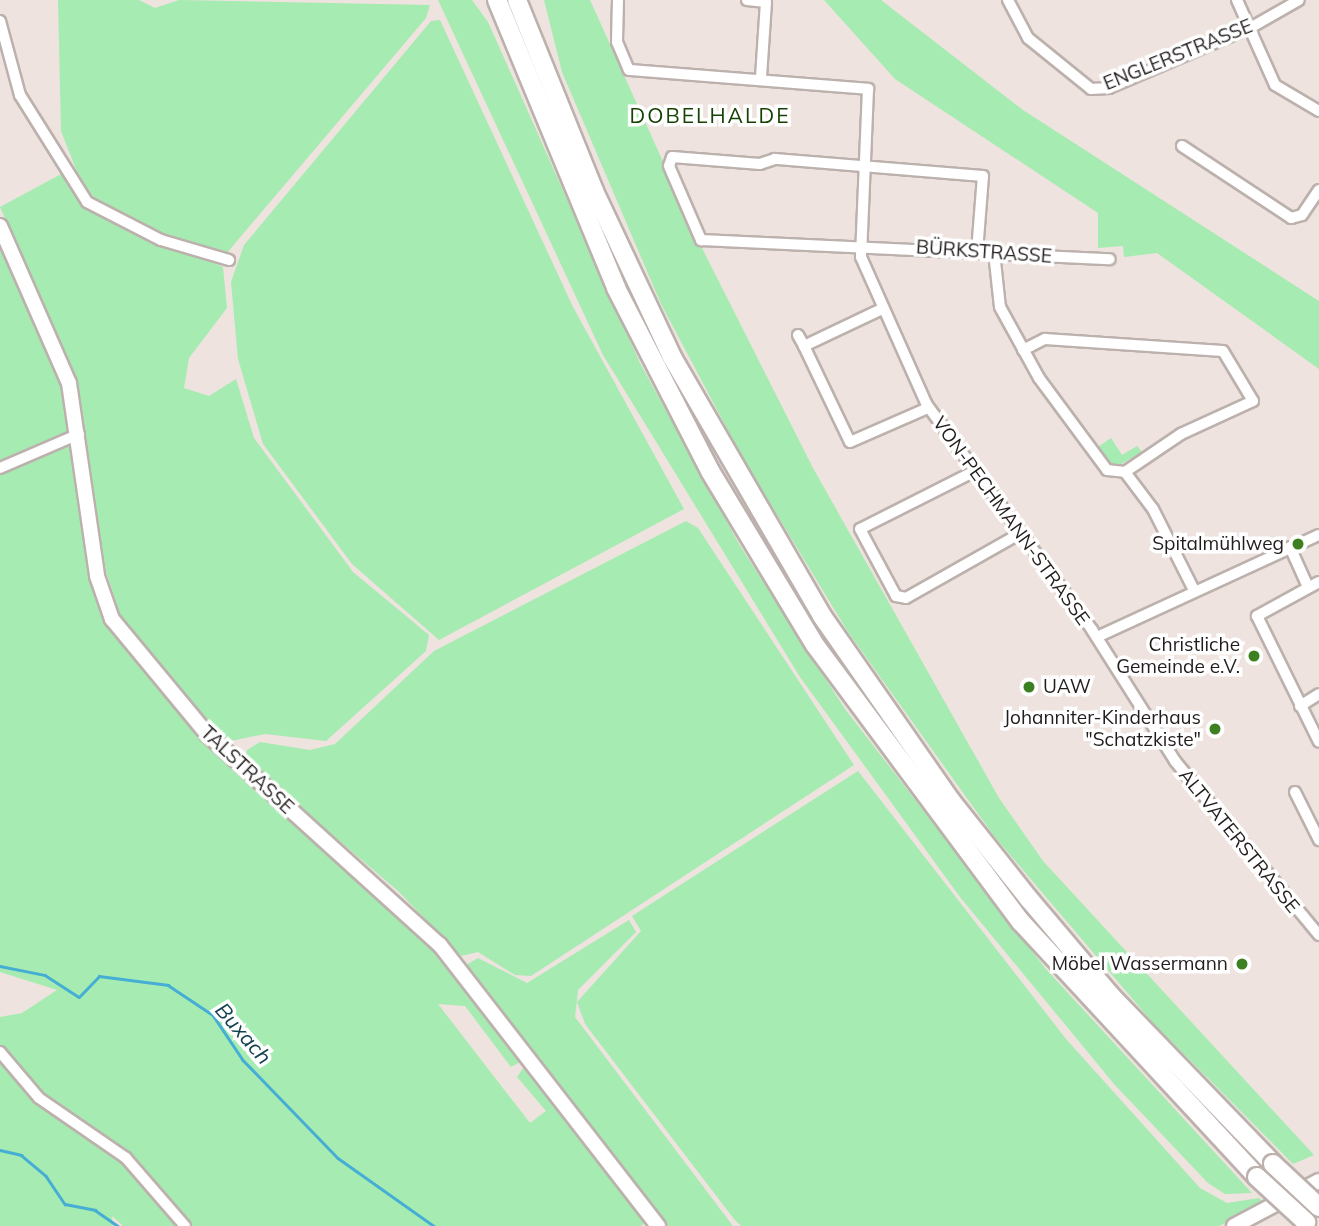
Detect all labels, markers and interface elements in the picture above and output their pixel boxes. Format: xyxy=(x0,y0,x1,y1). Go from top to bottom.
street label: ENGLERSTRASSE xyxy=(1100,15,1256,95)
district label: DOBELHALDE xyxy=(631,102,789,128)
street label: BÜRKSTRASSE xyxy=(915,236,1053,268)
street label: VON-PECHMANN-STRASSE xyxy=(928,412,1094,630)
place label: Spitalmühlweg xyxy=(1152,533,1284,555)
marker: Spitalmühlweg xyxy=(1290,536,1306,552)
place label: Christliche Gemeinde e.V. xyxy=(1116,634,1240,678)
marker: Christliche Gemeinde e.V. xyxy=(1246,648,1262,664)
place label: UAW xyxy=(1043,676,1091,698)
marker: UAW xyxy=(1021,679,1037,695)
place label: Johanniter-Kinderhaus "Schatzkiste" xyxy=(1004,707,1201,751)
street label: TALSTRASSE xyxy=(196,721,298,819)
marker: Johanniter-Kinderhaus "Schatzkiste" xyxy=(1207,721,1223,737)
street label: ALTVATERSTRASSE xyxy=(1174,764,1304,918)
place label: Möbel Wassermann xyxy=(1052,953,1228,975)
marker: Möbel Wassermann xyxy=(1234,956,1250,972)
water label: Buxach xyxy=(211,997,277,1069)

